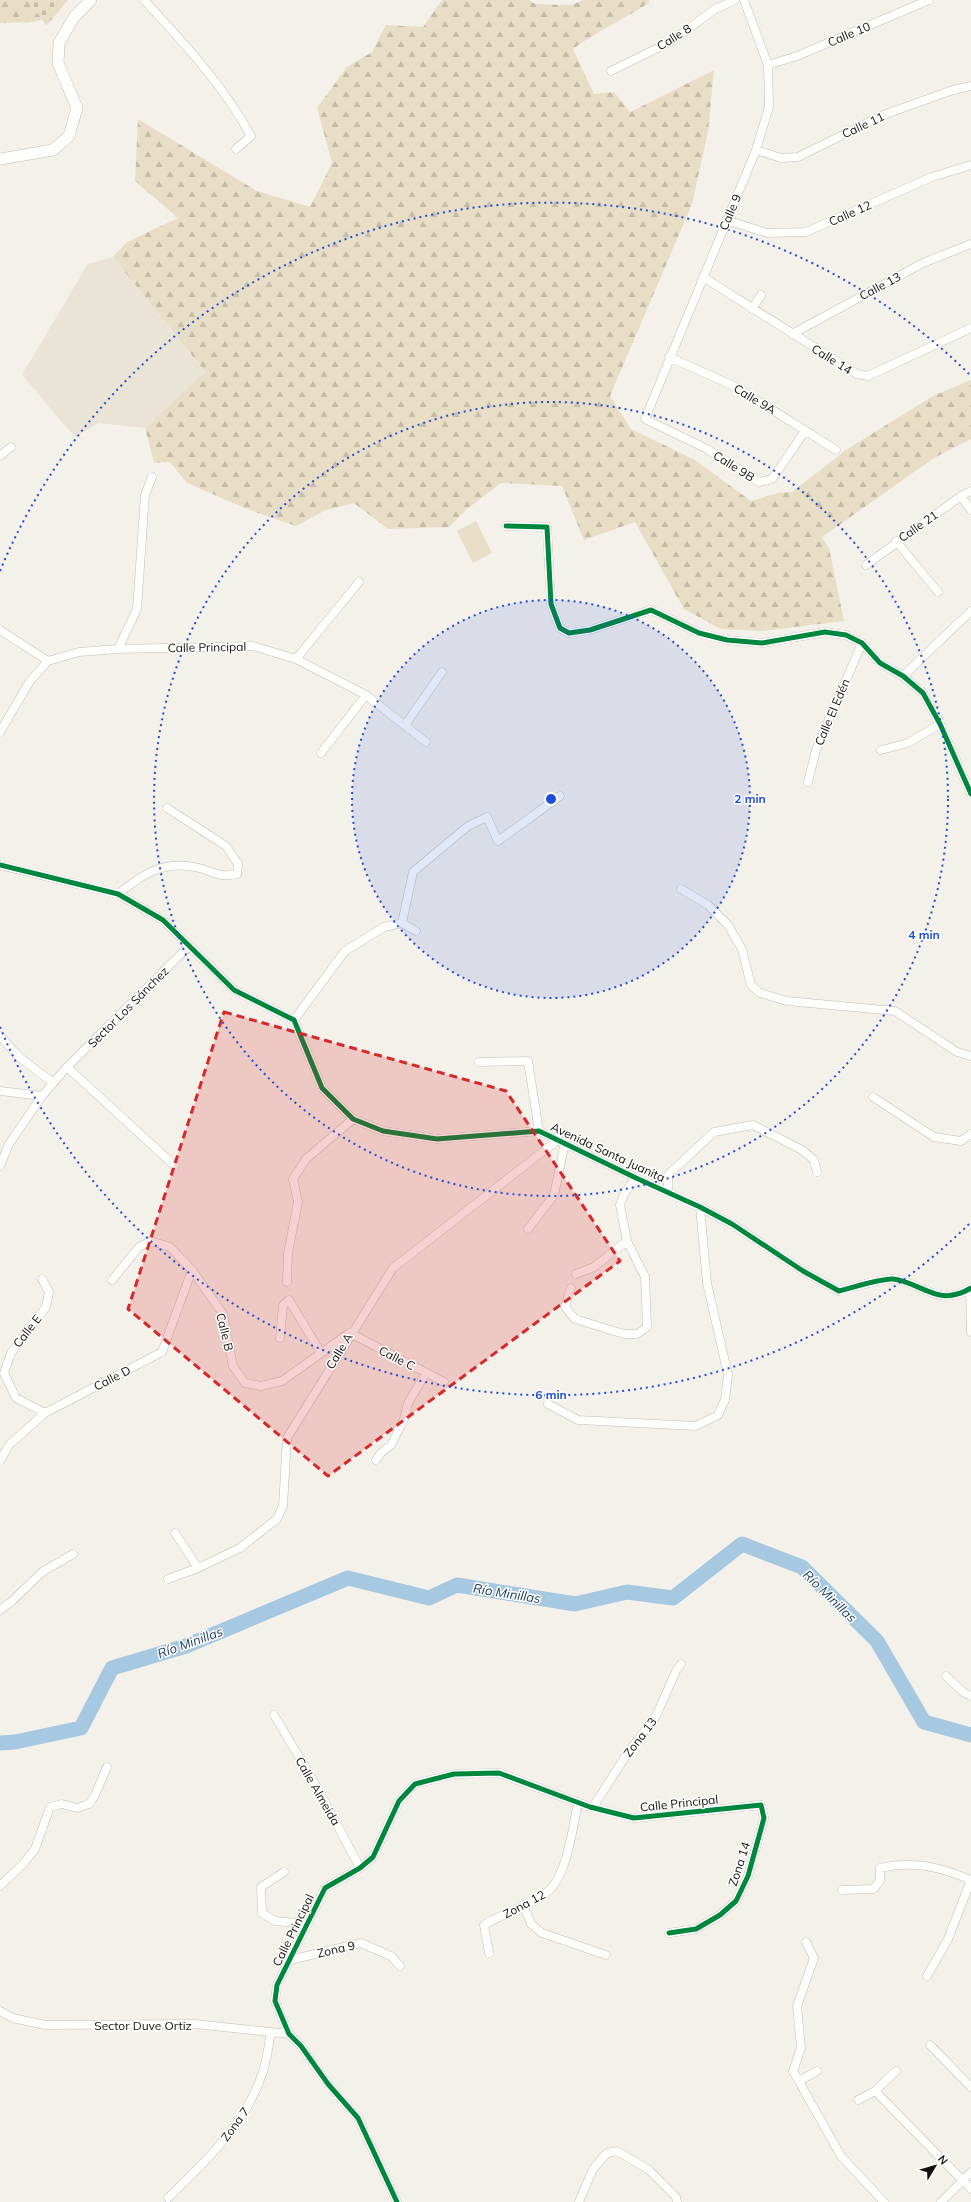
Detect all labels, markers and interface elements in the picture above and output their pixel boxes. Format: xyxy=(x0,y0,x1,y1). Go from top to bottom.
street label: Calle 10 xyxy=(825,18,873,50)
street label: Calle 8 xyxy=(654,21,694,53)
street label: Calle 11 xyxy=(839,109,887,141)
street label: Calle 9 xyxy=(716,192,744,232)
street label: Calle 12 xyxy=(826,197,874,229)
street label: Calle 13 xyxy=(857,269,903,303)
street label: Calle 14 xyxy=(809,341,855,377)
street label: Calle 9A xyxy=(731,381,779,418)
street label: Calle 9B xyxy=(711,447,757,485)
street label: Calle 21 xyxy=(895,507,941,545)
street label: Calle Principal xyxy=(168,639,246,655)
street label: Calle El Edén xyxy=(811,676,853,748)
text: 2 min xyxy=(734,791,766,806)
centre of rings xyxy=(544,792,558,806)
text: 4 min xyxy=(908,927,940,942)
street label: Sector Los Sánchez xyxy=(84,963,172,1051)
street label: Avenida Santa Juanita xyxy=(548,1119,668,1185)
street label: Calle B xyxy=(213,1311,237,1353)
street label: Calle E xyxy=(10,1312,44,1350)
street label: Calle A xyxy=(322,1330,356,1372)
street label: Calle C xyxy=(376,1343,418,1373)
street label: Calle D xyxy=(91,1362,133,1394)
text: 6 min xyxy=(535,1387,567,1402)
water label: Río Minillas xyxy=(800,1567,860,1625)
water label: Río Minillas xyxy=(472,1580,542,1606)
water label: Río Minillas xyxy=(155,1623,225,1661)
street label: Zona 13 xyxy=(620,1714,660,1760)
street label: Calle Almeida xyxy=(292,1754,344,1828)
street label: Calle Principal xyxy=(639,1791,719,1815)
street label: Zona 14 xyxy=(725,1840,753,1888)
street label: Zona 12 xyxy=(500,1887,548,1921)
street label: Calle Principal xyxy=(269,1891,317,1969)
street label: Zona 9 xyxy=(316,1937,356,1961)
street label: Sector Duve Ortiz xyxy=(94,2018,192,2033)
street label: Zona 7 xyxy=(218,2104,252,2144)
north arrow xyxy=(915,2146,955,2186)
text: N xyxy=(935,2152,951,2167)

